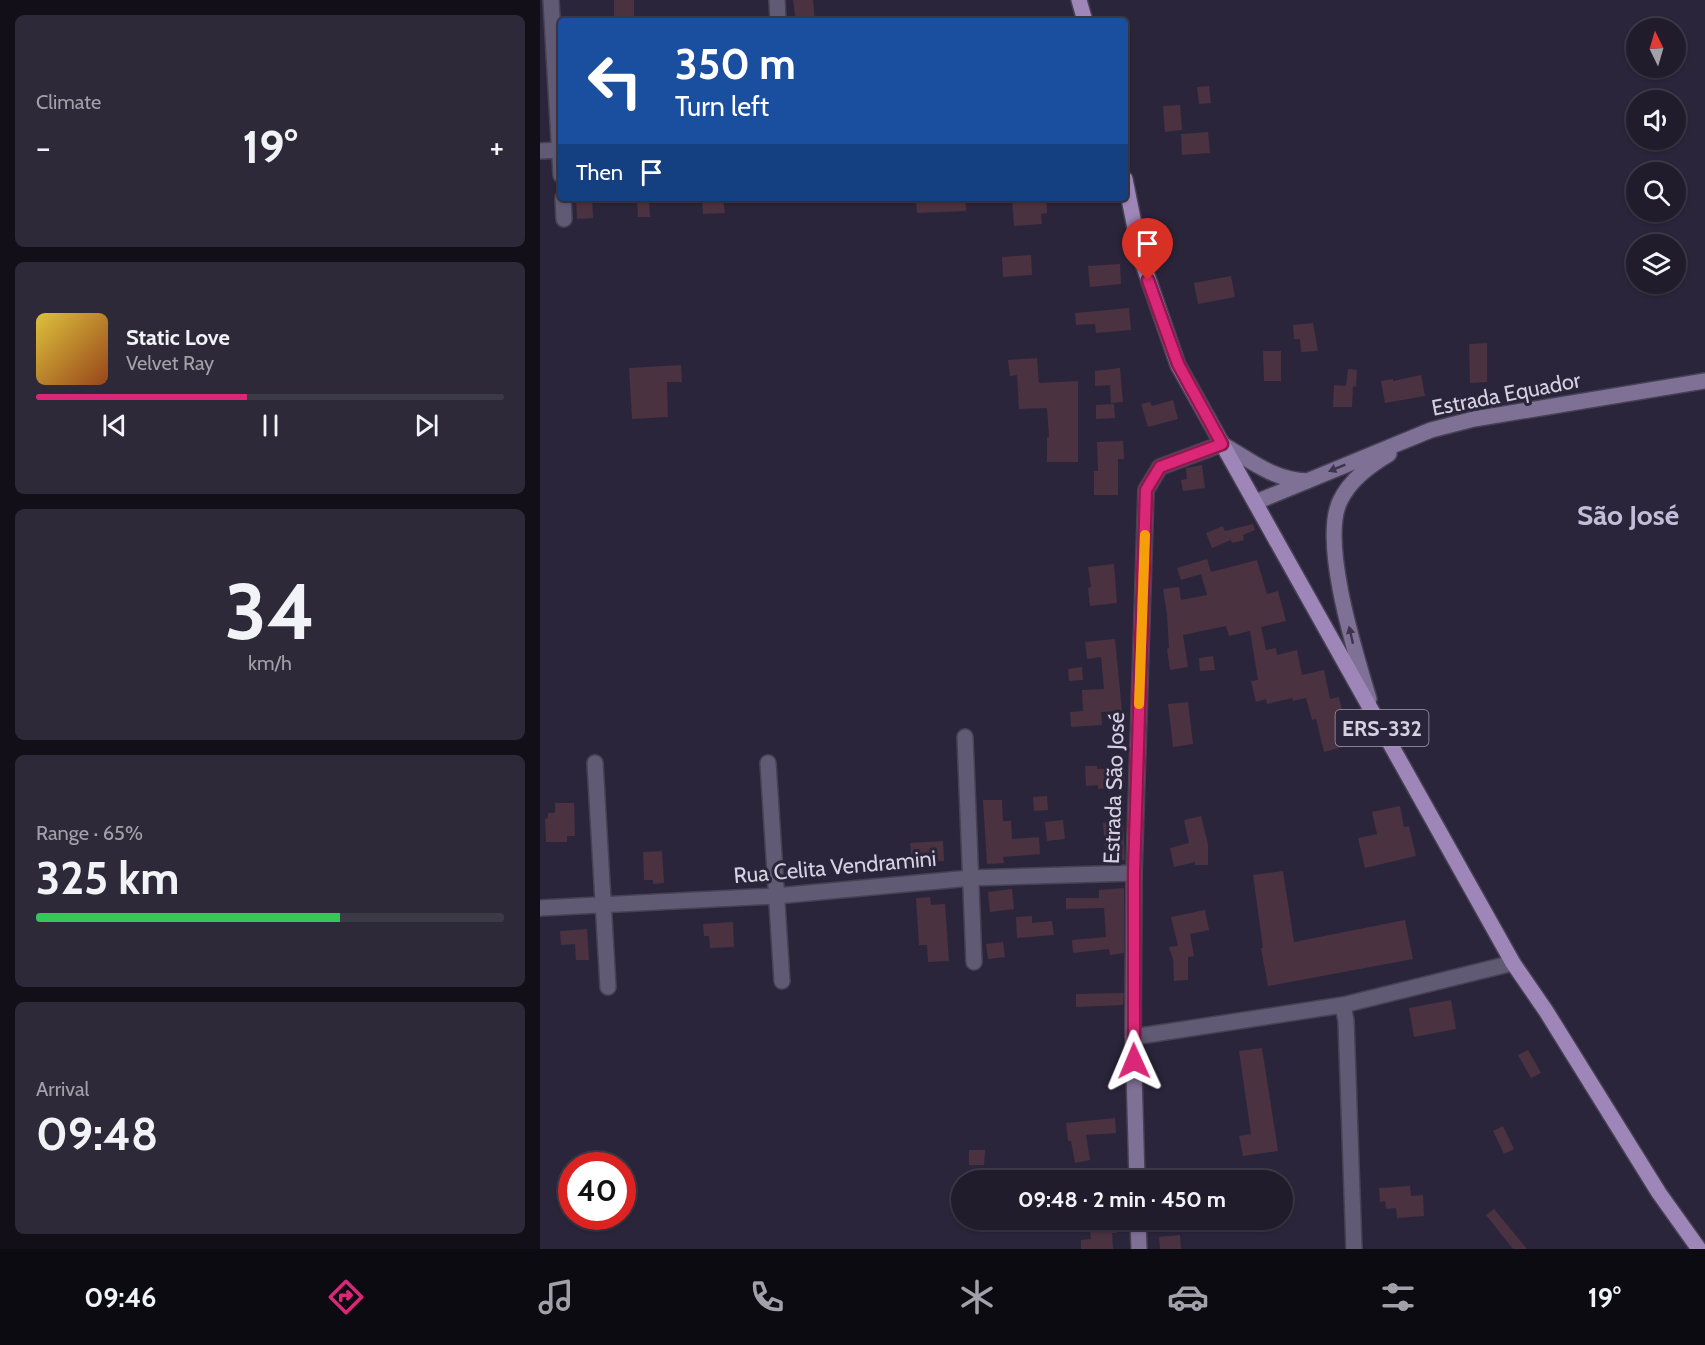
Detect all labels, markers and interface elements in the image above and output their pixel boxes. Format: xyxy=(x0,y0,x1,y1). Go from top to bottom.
north arrow xyxy=(1626,18,1686,78)
map controls xyxy=(1626,18,1686,294)
text: 350 m xyxy=(675,38,796,90)
icon: left xyxy=(576,42,654,120)
text: Climate xyxy=(36,90,101,114)
text: Turn left xyxy=(675,90,769,123)
button: sound xyxy=(1626,90,1686,150)
text: 19° xyxy=(243,120,297,174)
text: − xyxy=(36,127,51,167)
text: + xyxy=(489,127,504,167)
icon: arrive xyxy=(635,156,668,189)
text: Then xyxy=(576,159,623,186)
button: search xyxy=(1626,162,1686,222)
pin xyxy=(1122,218,1173,280)
icon: arrive xyxy=(1131,227,1164,260)
button: layers xyxy=(1626,234,1686,294)
text: Static Love xyxy=(126,324,230,351)
text: Velvet Ray xyxy=(126,351,214,375)
street label: Estrada Equador xyxy=(1429,366,1583,422)
icon: previous xyxy=(98,409,131,442)
icon: pause xyxy=(254,409,287,442)
icon: next xyxy=(410,409,443,442)
one-way arrow xyxy=(1328,463,1346,473)
district label: São José xyxy=(1577,498,1679,532)
text: 34 xyxy=(225,564,315,659)
one-way arrow xyxy=(1345,625,1355,644)
text: km/h xyxy=(248,651,292,675)
road number: ERS-332 xyxy=(1336,710,1428,746)
street label: Estrada São José xyxy=(1098,712,1130,864)
text: Range · 65% xyxy=(36,821,143,845)
street label: Rua Celita Vendramini xyxy=(732,845,938,889)
text: 325 km xyxy=(36,851,179,905)
position arrow xyxy=(1102,1029,1166,1093)
text: Arrival xyxy=(36,1077,89,1101)
text: 09:48 xyxy=(36,1107,158,1161)
speed limit sign: 40 xyxy=(558,1152,636,1230)
text: 09:48 · 2 min · 450 m xyxy=(1018,1186,1226,1213)
icon: directions xyxy=(325,1276,367,1318)
icon: music xyxy=(535,1276,577,1318)
icon: phone xyxy=(746,1276,788,1318)
icon: climate xyxy=(956,1276,998,1318)
icon: car xyxy=(1167,1276,1209,1318)
icon: filters xyxy=(1377,1276,1419,1318)
text: 09:46 xyxy=(84,1281,156,1314)
text: 19° xyxy=(1588,1281,1621,1314)

